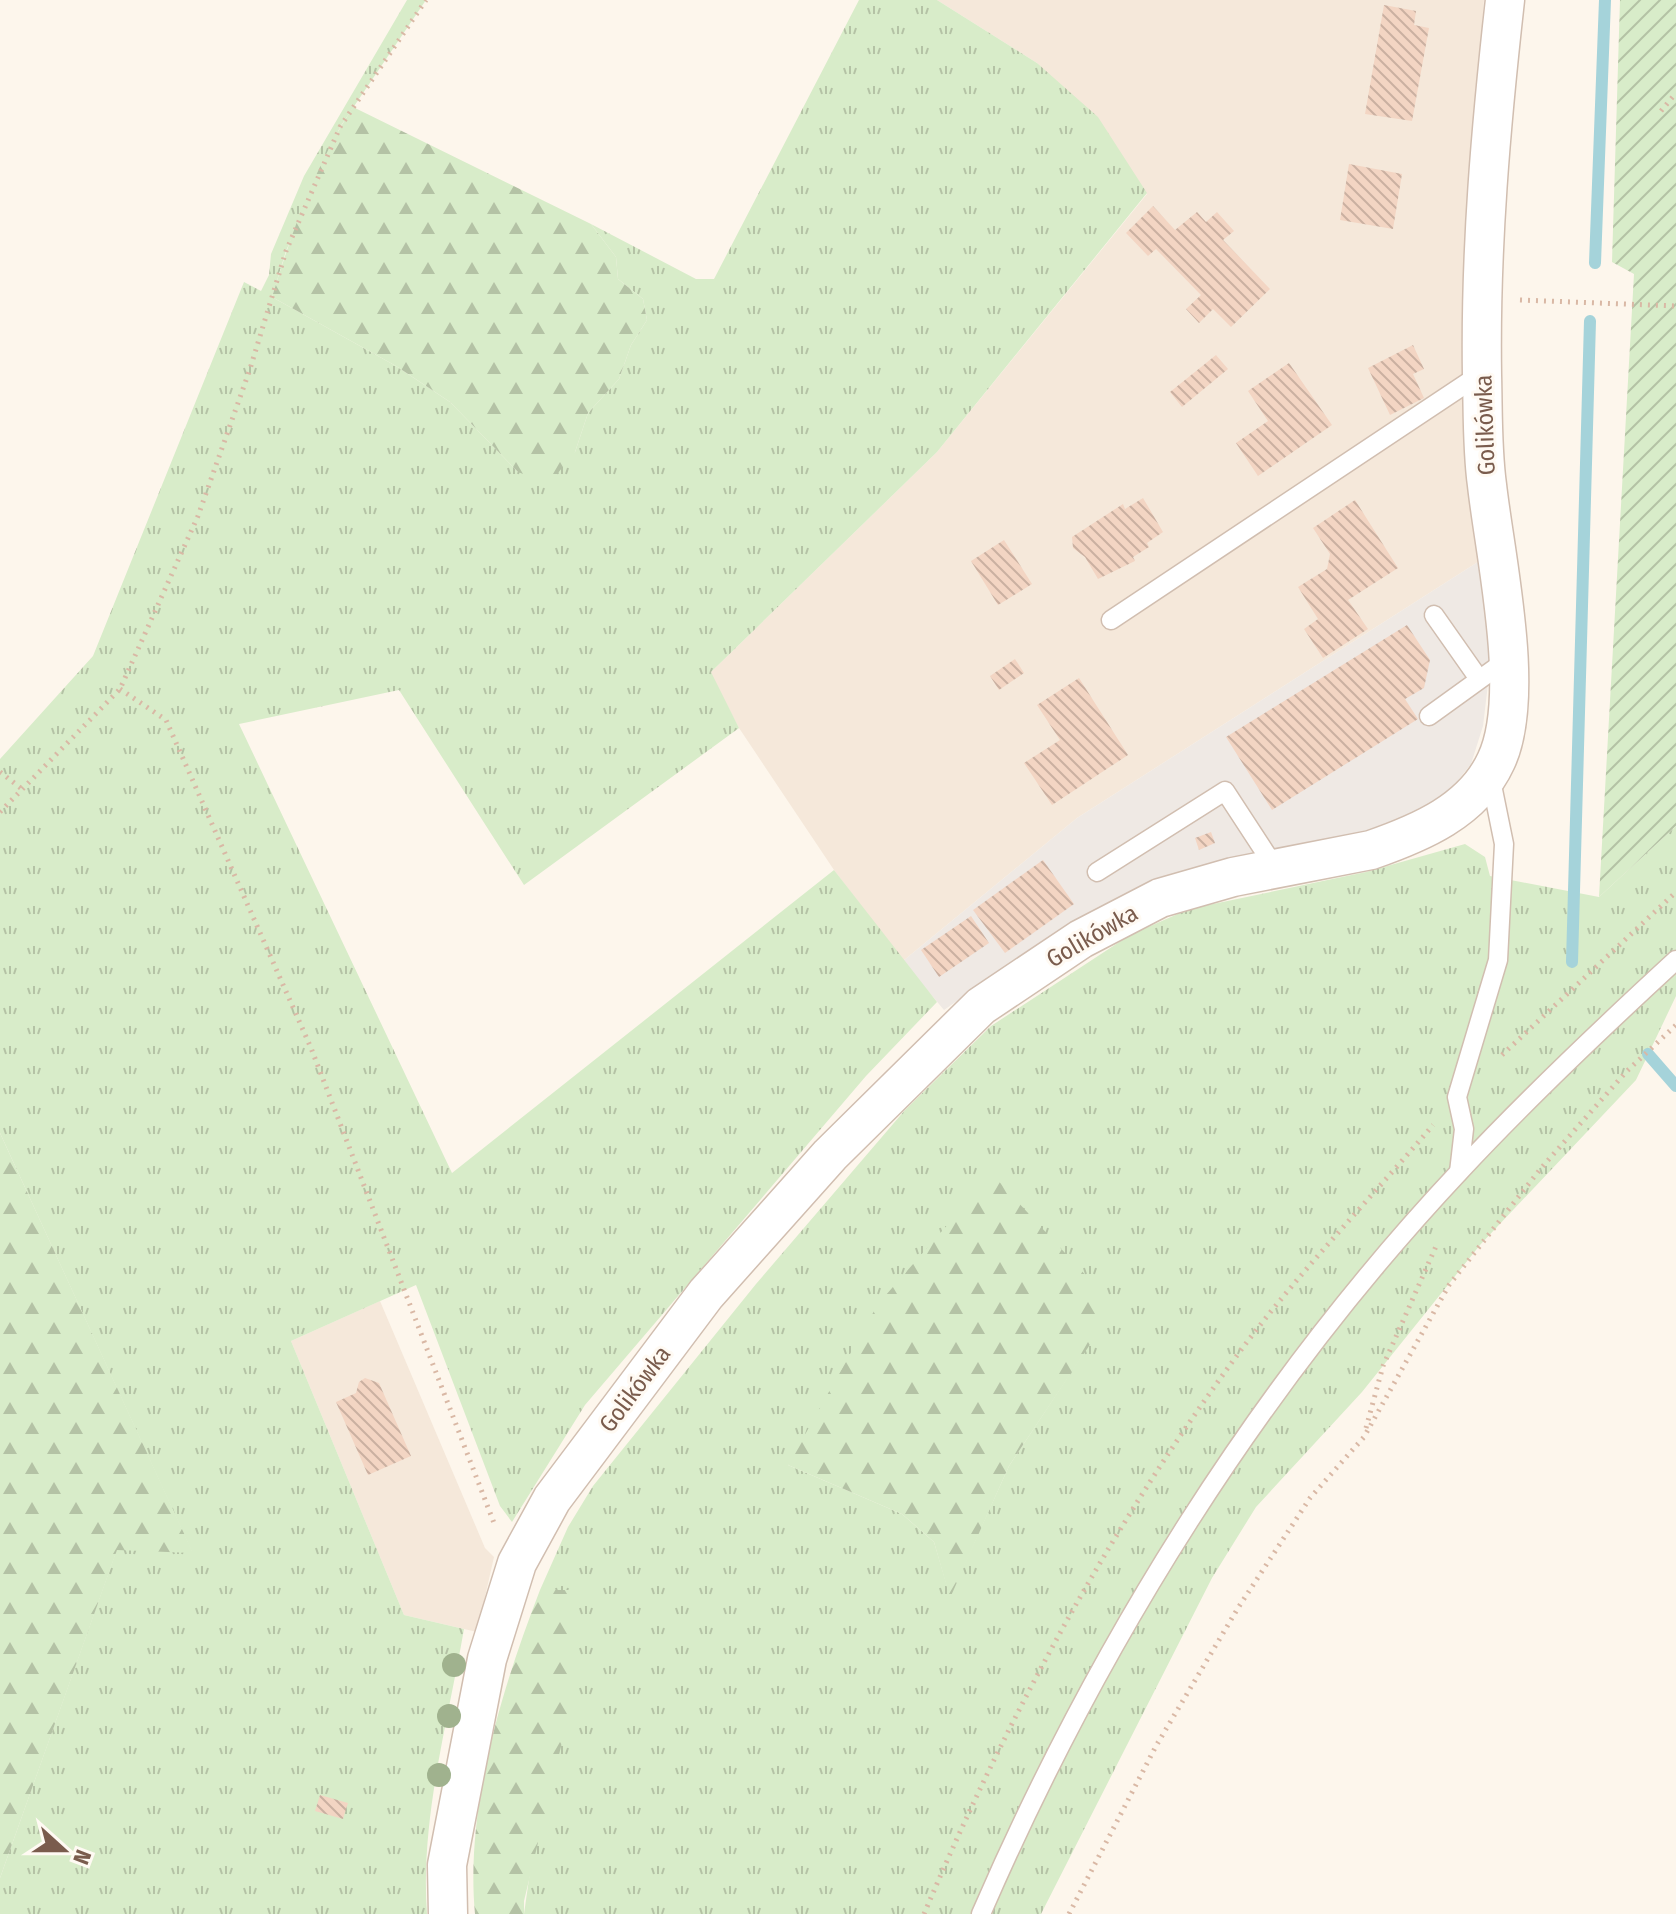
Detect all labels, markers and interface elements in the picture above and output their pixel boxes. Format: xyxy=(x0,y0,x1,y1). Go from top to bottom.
street label: Golikówka xyxy=(1469,374,1501,476)
street label: Golikówka xyxy=(1041,899,1143,973)
street label: Golikówka xyxy=(594,1340,676,1438)
north arrow xyxy=(24,1810,104,1890)
text: N xyxy=(67,1846,97,1868)

